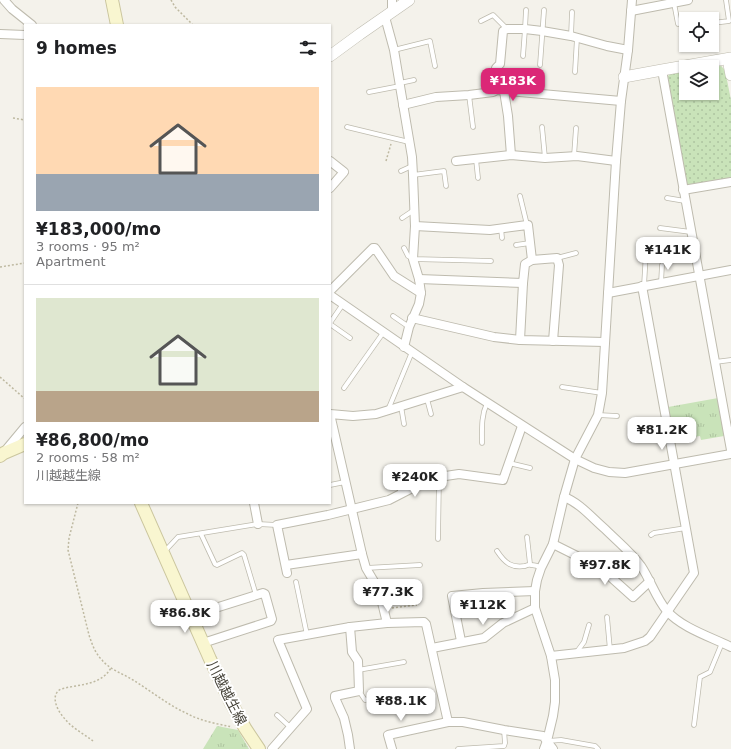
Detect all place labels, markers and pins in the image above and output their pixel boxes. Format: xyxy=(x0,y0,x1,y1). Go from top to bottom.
pin: ¥183K xyxy=(485,68,541,102)
pin: ¥141K xyxy=(640,237,696,271)
pin: ¥81.2K xyxy=(629,417,695,451)
pin: ¥240K xyxy=(387,464,443,498)
pin: ¥97.8K xyxy=(572,552,638,586)
pin: ¥77.3K xyxy=(355,579,421,613)
pin: ¥112K xyxy=(455,592,511,626)
pin: ¥86.8K xyxy=(152,600,218,634)
pin: ¥88.1K xyxy=(368,688,434,722)

